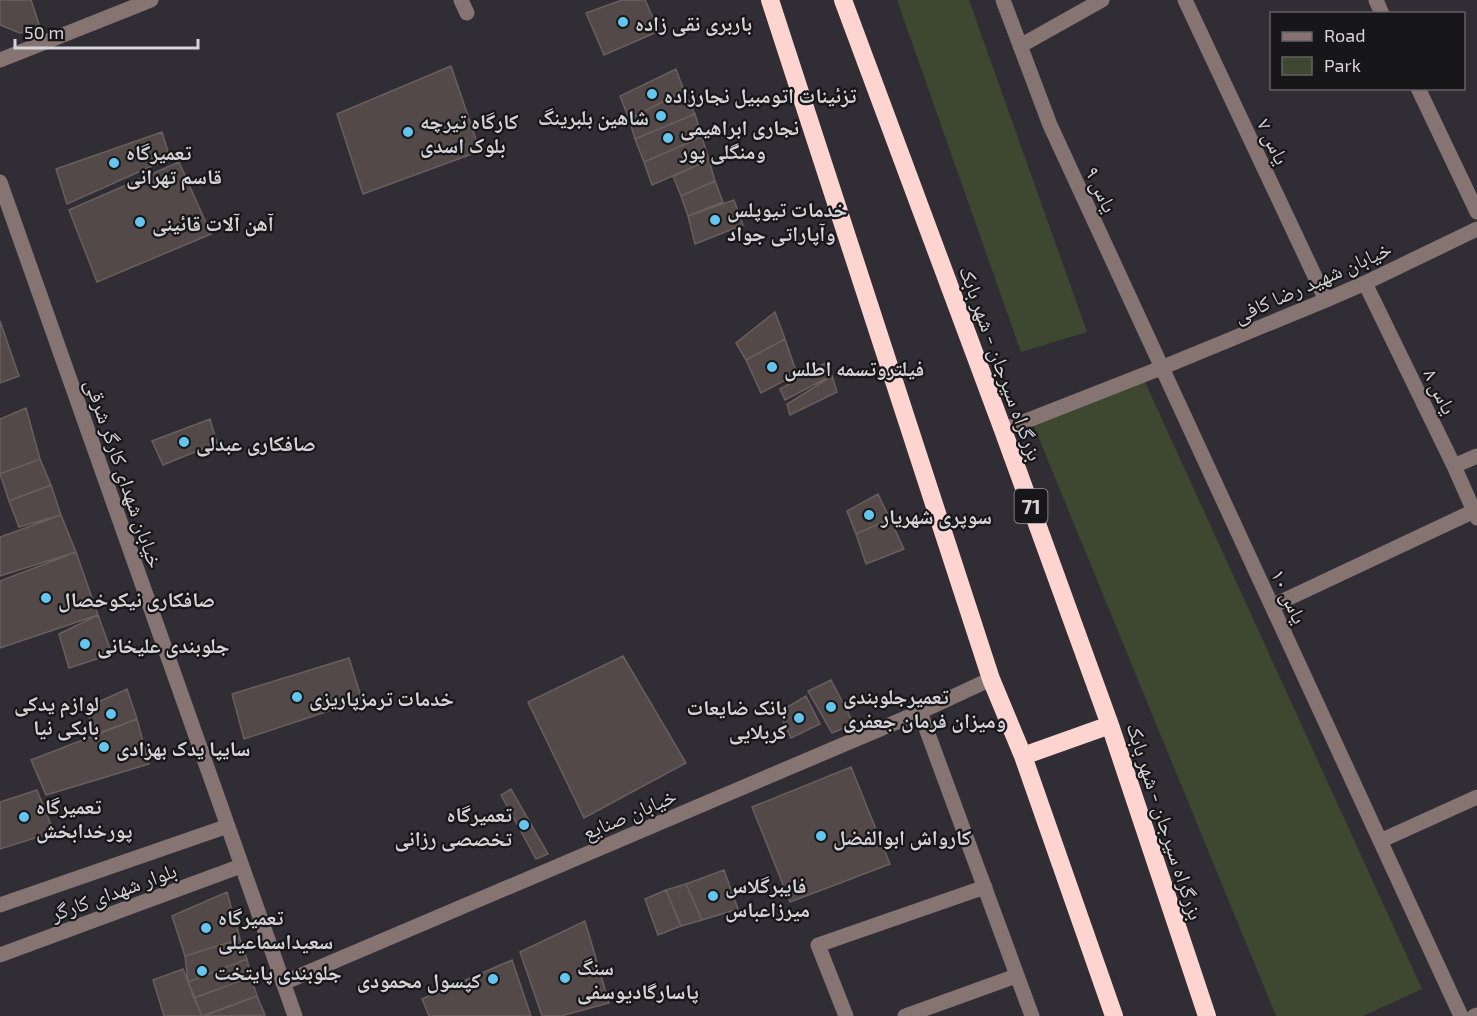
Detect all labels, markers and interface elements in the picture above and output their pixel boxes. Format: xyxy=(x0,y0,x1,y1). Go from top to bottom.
place label: باربری نقی زاده xyxy=(635,10,752,37)
scale bar xyxy=(15,12,198,50)
legend xyxy=(1270,12,1465,90)
marker: باربری نقی زاده xyxy=(616,15,630,29)
text: 50 m xyxy=(24,21,64,43)
text: Road xyxy=(1324,24,1365,46)
text: Park xyxy=(1324,54,1361,76)
place label: تزئینات اتومبیل نجارزاده xyxy=(664,82,857,109)
marker: تزئینات اتومبیل نجارزاده xyxy=(645,87,659,101)
place label: شاهین بلبرینگ xyxy=(538,104,649,131)
place label: کارگاه تیرچه بلوک اسدی xyxy=(420,108,519,158)
marker: شاهین بلبرینگ xyxy=(654,109,668,123)
place label: نجاری ابراهیمی ومنگلی پور xyxy=(679,114,799,165)
street label: یاس ۷ xyxy=(1251,114,1295,169)
marker: کارگاه تیرچه بلوک اسدی xyxy=(401,125,415,139)
marker: نجاری ابراهیمی ومنگلی پور xyxy=(661,131,675,145)
place label: تعمیرگاه قاسم تهرانی xyxy=(126,139,222,191)
marker: تعمیرگاه قاسم تهرانی xyxy=(107,156,121,170)
street label: یاس ۹ xyxy=(1079,162,1123,217)
place label: خدمات تیوپلس وآپاراتی جواد xyxy=(727,196,847,247)
place label: آهن آلات قائینی xyxy=(152,210,274,237)
marker: خدمات تیوپلس وآپاراتی جواد xyxy=(708,213,722,227)
marker: آهن آلات قائینی xyxy=(133,215,147,229)
street label: خیابان شهید رضا کافی xyxy=(1229,235,1396,329)
street label: بزرگراه سیرجان - شهر بابک xyxy=(954,262,1049,464)
place label: فیلتروتسمه اطلس xyxy=(784,355,924,382)
marker: فیلتروتسمه اطلس xyxy=(765,360,779,374)
street label: یاس ۸ xyxy=(1417,364,1463,419)
street label: خیابان شهدای کارگر شرقی xyxy=(79,375,169,571)
place label: صافکاری عبدلی xyxy=(196,430,316,457)
marker: صافکاری عبدلی xyxy=(177,435,191,449)
road number: 71 xyxy=(1014,489,1048,523)
place label: سوپری شهریار xyxy=(880,503,992,529)
marker: سوپری شهریار xyxy=(862,508,876,522)
street label: یاس ۱۰ xyxy=(1265,565,1313,628)
place label: صافکاری نیکوخصال xyxy=(58,586,215,613)
marker: صافکاری نیکوخصال xyxy=(39,591,53,605)
place label: جلوبندی علیخانی xyxy=(97,632,230,659)
marker: جلوبندی علیخانی xyxy=(78,637,92,651)
place label: تعمیرجلوبندی ومیزان فرمان جعفری xyxy=(843,683,1006,733)
place label: خدمات ترمزپاریزی xyxy=(309,685,454,711)
place label: لوازم یدکی بابکی نیا xyxy=(14,690,99,741)
marker: خدمات ترمزپاریزی xyxy=(290,690,304,704)
place label: بانک ضایعات کربلایی xyxy=(686,694,787,745)
marker: تعمیرجلوبندی ومیزان فرمان جعفری xyxy=(824,700,838,714)
marker: لوازم یدکی بابکی نیا xyxy=(104,707,118,721)
marker: بانک ضایعات کربلایی xyxy=(792,711,806,725)
street label: بزرگراه سیرجان - شهر بابک xyxy=(1121,719,1210,923)
place label: سایپا یدک بهزادی xyxy=(116,735,250,761)
marker: سایپا یدک بهزادی xyxy=(97,740,111,754)
street label: خیابان صنایع xyxy=(578,782,680,846)
place label: تعمیرگاه پورخدابخش xyxy=(36,793,133,844)
place label: تعمیرگاه تخصصی رزانی xyxy=(394,801,512,852)
marker: تعمیرگاه پورخدابخش xyxy=(17,810,31,824)
marker: تعمیرگاه تخصصی رزانی xyxy=(517,818,531,832)
place label: کارواش ابوالفضل xyxy=(833,824,971,851)
marker: کارواش ابوالفضل xyxy=(814,829,828,843)
street label: بلوار شهدای کارگر xyxy=(46,857,180,927)
place label: فایبرگلاس میرزاعباس xyxy=(725,872,810,923)
marker: فایبرگلاس میرزاعباس xyxy=(706,889,720,903)
place label: تعمیرگاه سعیداسماعیلی xyxy=(218,904,333,955)
marker: تعمیرگاه سعیداسماعیلی xyxy=(199,921,213,935)
place label: سنگ پاسارگادیوسفی xyxy=(577,954,699,1005)
place label: جلوبندی پایتخت xyxy=(214,959,342,985)
marker: جلوبندی پایتخت xyxy=(195,964,209,978)
place label: کپسول محمودی xyxy=(357,967,481,994)
marker: سنگ پاسارگادیوسفی xyxy=(558,971,572,985)
marker: کپسول محمودی xyxy=(486,972,500,986)

